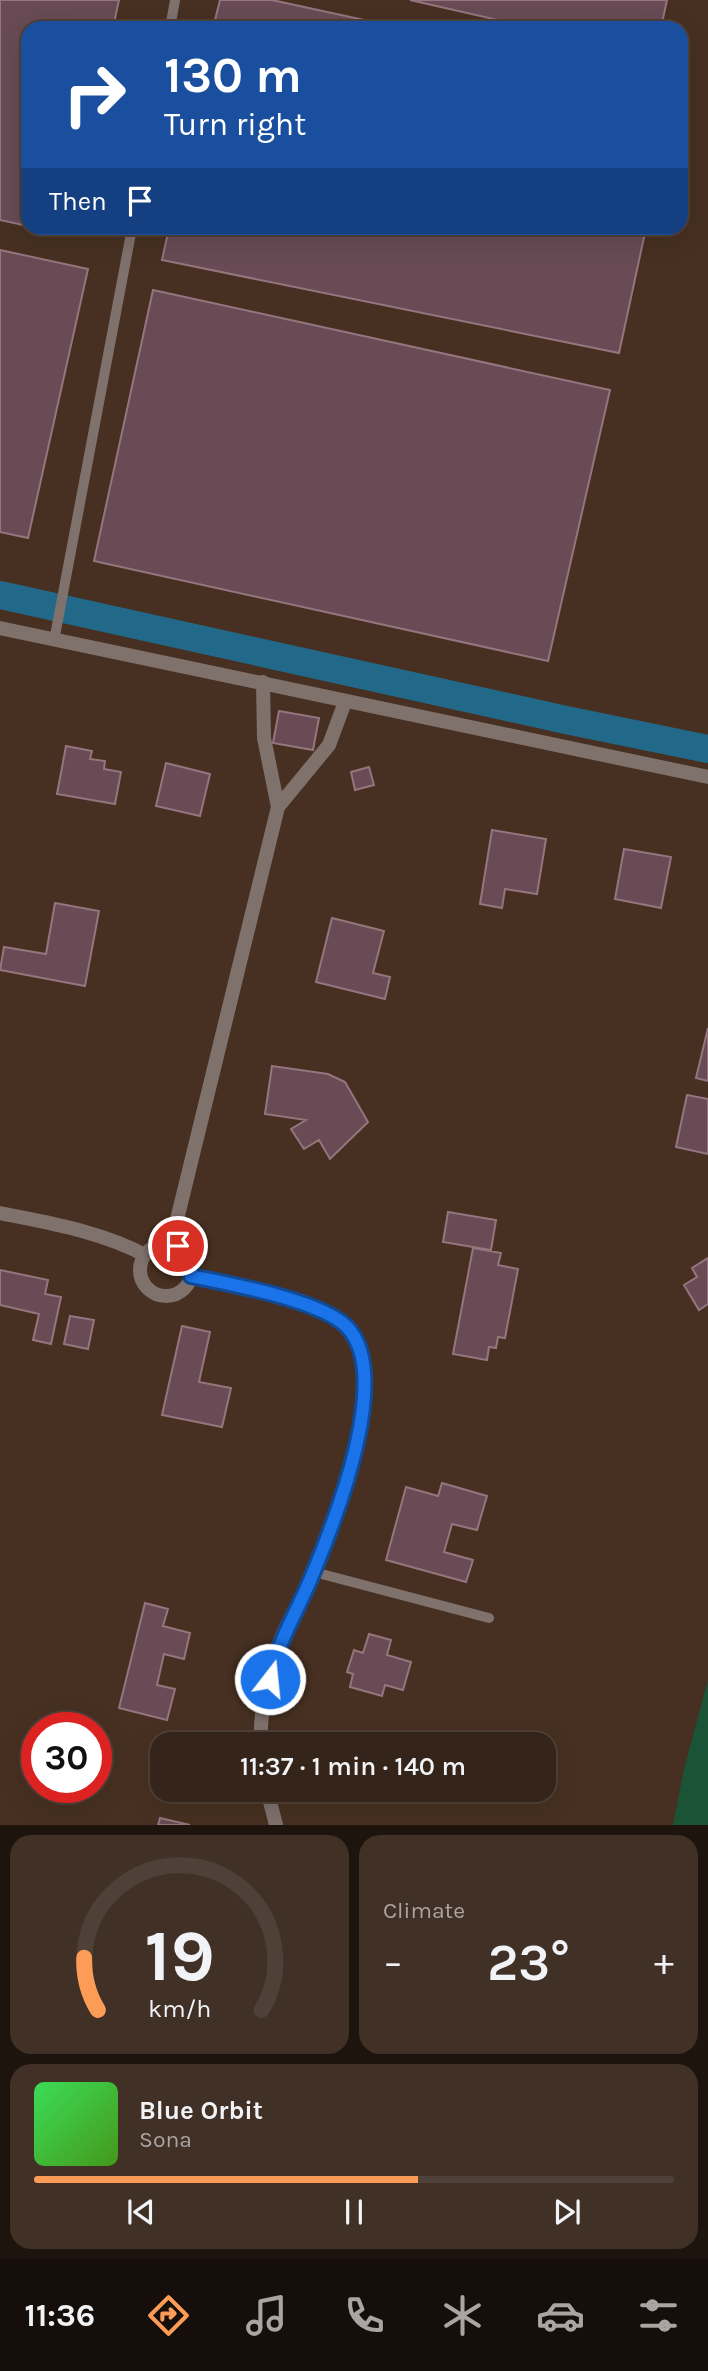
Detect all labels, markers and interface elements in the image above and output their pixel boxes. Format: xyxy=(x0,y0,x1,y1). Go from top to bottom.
text: 130 m xyxy=(164,47,302,104)
icon: right xyxy=(49,49,140,140)
text: Turn right xyxy=(164,106,306,143)
icon: arrive xyxy=(121,182,159,220)
text: Then xyxy=(49,186,107,217)
pin xyxy=(148,1216,208,1276)
icon: arrive xyxy=(159,1227,197,1265)
position arrow xyxy=(233,1642,307,1716)
speed limit sign: 30 xyxy=(21,1712,112,1803)
text: 11:37 · 1 min · 140 m xyxy=(240,1751,466,1782)
text: Climate xyxy=(383,1897,465,1924)
text: 19 xyxy=(144,1914,215,1999)
text: 23° xyxy=(487,1932,570,1993)
text: − xyxy=(383,1940,403,1985)
text: + xyxy=(654,1940,674,1985)
text: km/h xyxy=(148,1994,211,2023)
text: Blue Orbit xyxy=(139,2095,263,2126)
text: Sona xyxy=(139,2126,192,2153)
icon: previous xyxy=(122,2193,160,2231)
icon: pause xyxy=(335,2193,373,2231)
icon: next xyxy=(548,2193,586,2231)
icon: directions xyxy=(144,2291,193,2340)
icon: music xyxy=(242,2291,291,2340)
icon: phone xyxy=(340,2291,389,2340)
icon: climate xyxy=(438,2291,487,2340)
icon: car xyxy=(536,2291,585,2340)
icon: filters xyxy=(634,2291,683,2340)
text: 11:36 xyxy=(25,2297,95,2334)

